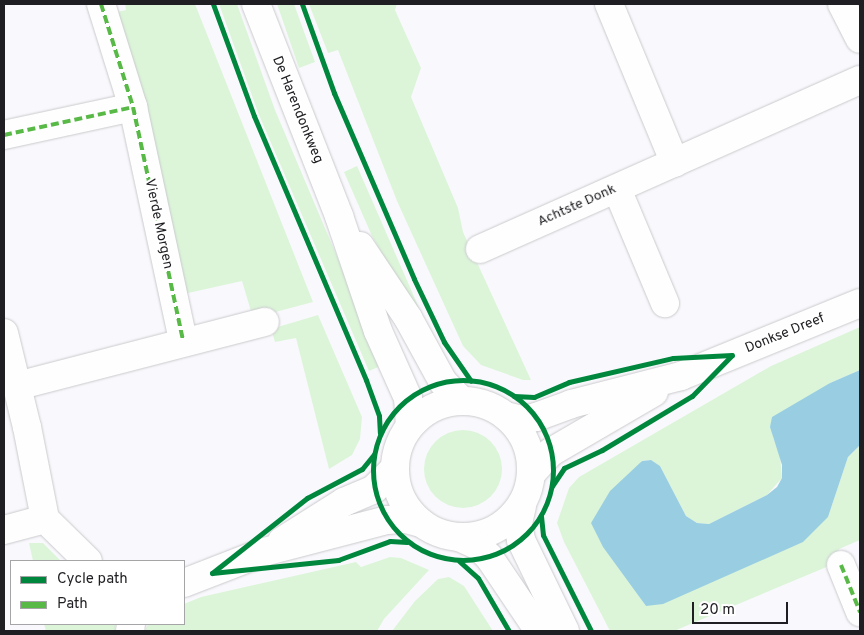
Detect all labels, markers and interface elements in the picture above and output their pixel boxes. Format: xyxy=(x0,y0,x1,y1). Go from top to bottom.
street label: De Harendonkweg xyxy=(268,54,326,166)
street label: Vierde Morgen xyxy=(140,177,176,271)
street label: Achtste Donk xyxy=(535,181,619,231)
street label: Donkse Dreef xyxy=(743,311,827,357)
legend xyxy=(10,560,185,625)
text: Cycle path xyxy=(57,570,128,589)
scale bar xyxy=(694,592,790,624)
text: Path xyxy=(57,595,88,614)
text: 20 m xyxy=(700,601,735,620)

